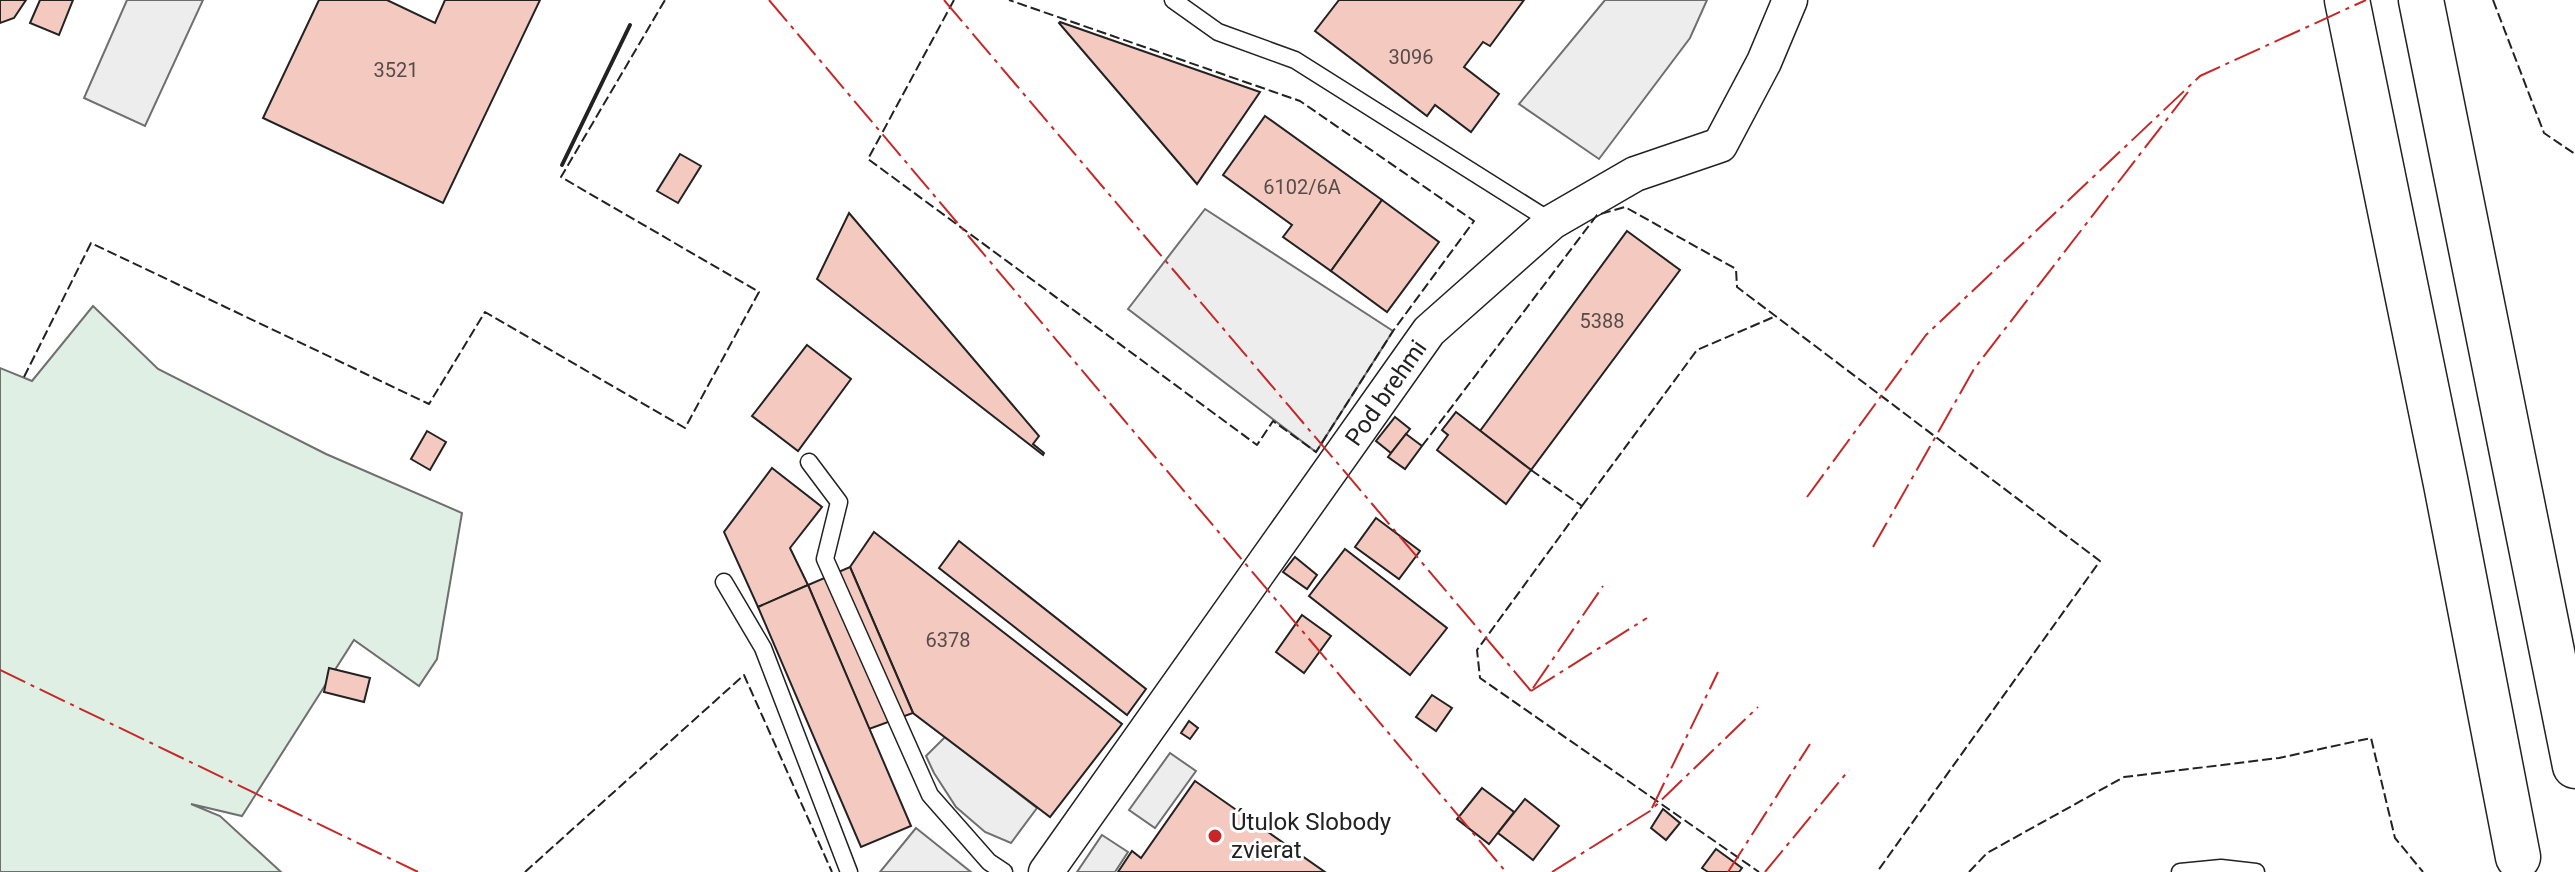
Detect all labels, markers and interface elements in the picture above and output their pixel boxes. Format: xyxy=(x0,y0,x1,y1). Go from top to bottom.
house number: 3096 xyxy=(1389,45,1433,69)
house number: 3521 xyxy=(374,58,418,82)
house number: 6102/6A xyxy=(1263,175,1341,199)
house number: 5388 xyxy=(1580,309,1624,333)
street label: Pod brehmi xyxy=(1339,335,1433,451)
house number: 6378 xyxy=(926,628,970,652)
place label: Útulok Slobody zvierat xyxy=(1231,808,1392,864)
marker: Útulok Slobody zvierat xyxy=(1206,827,1224,845)

